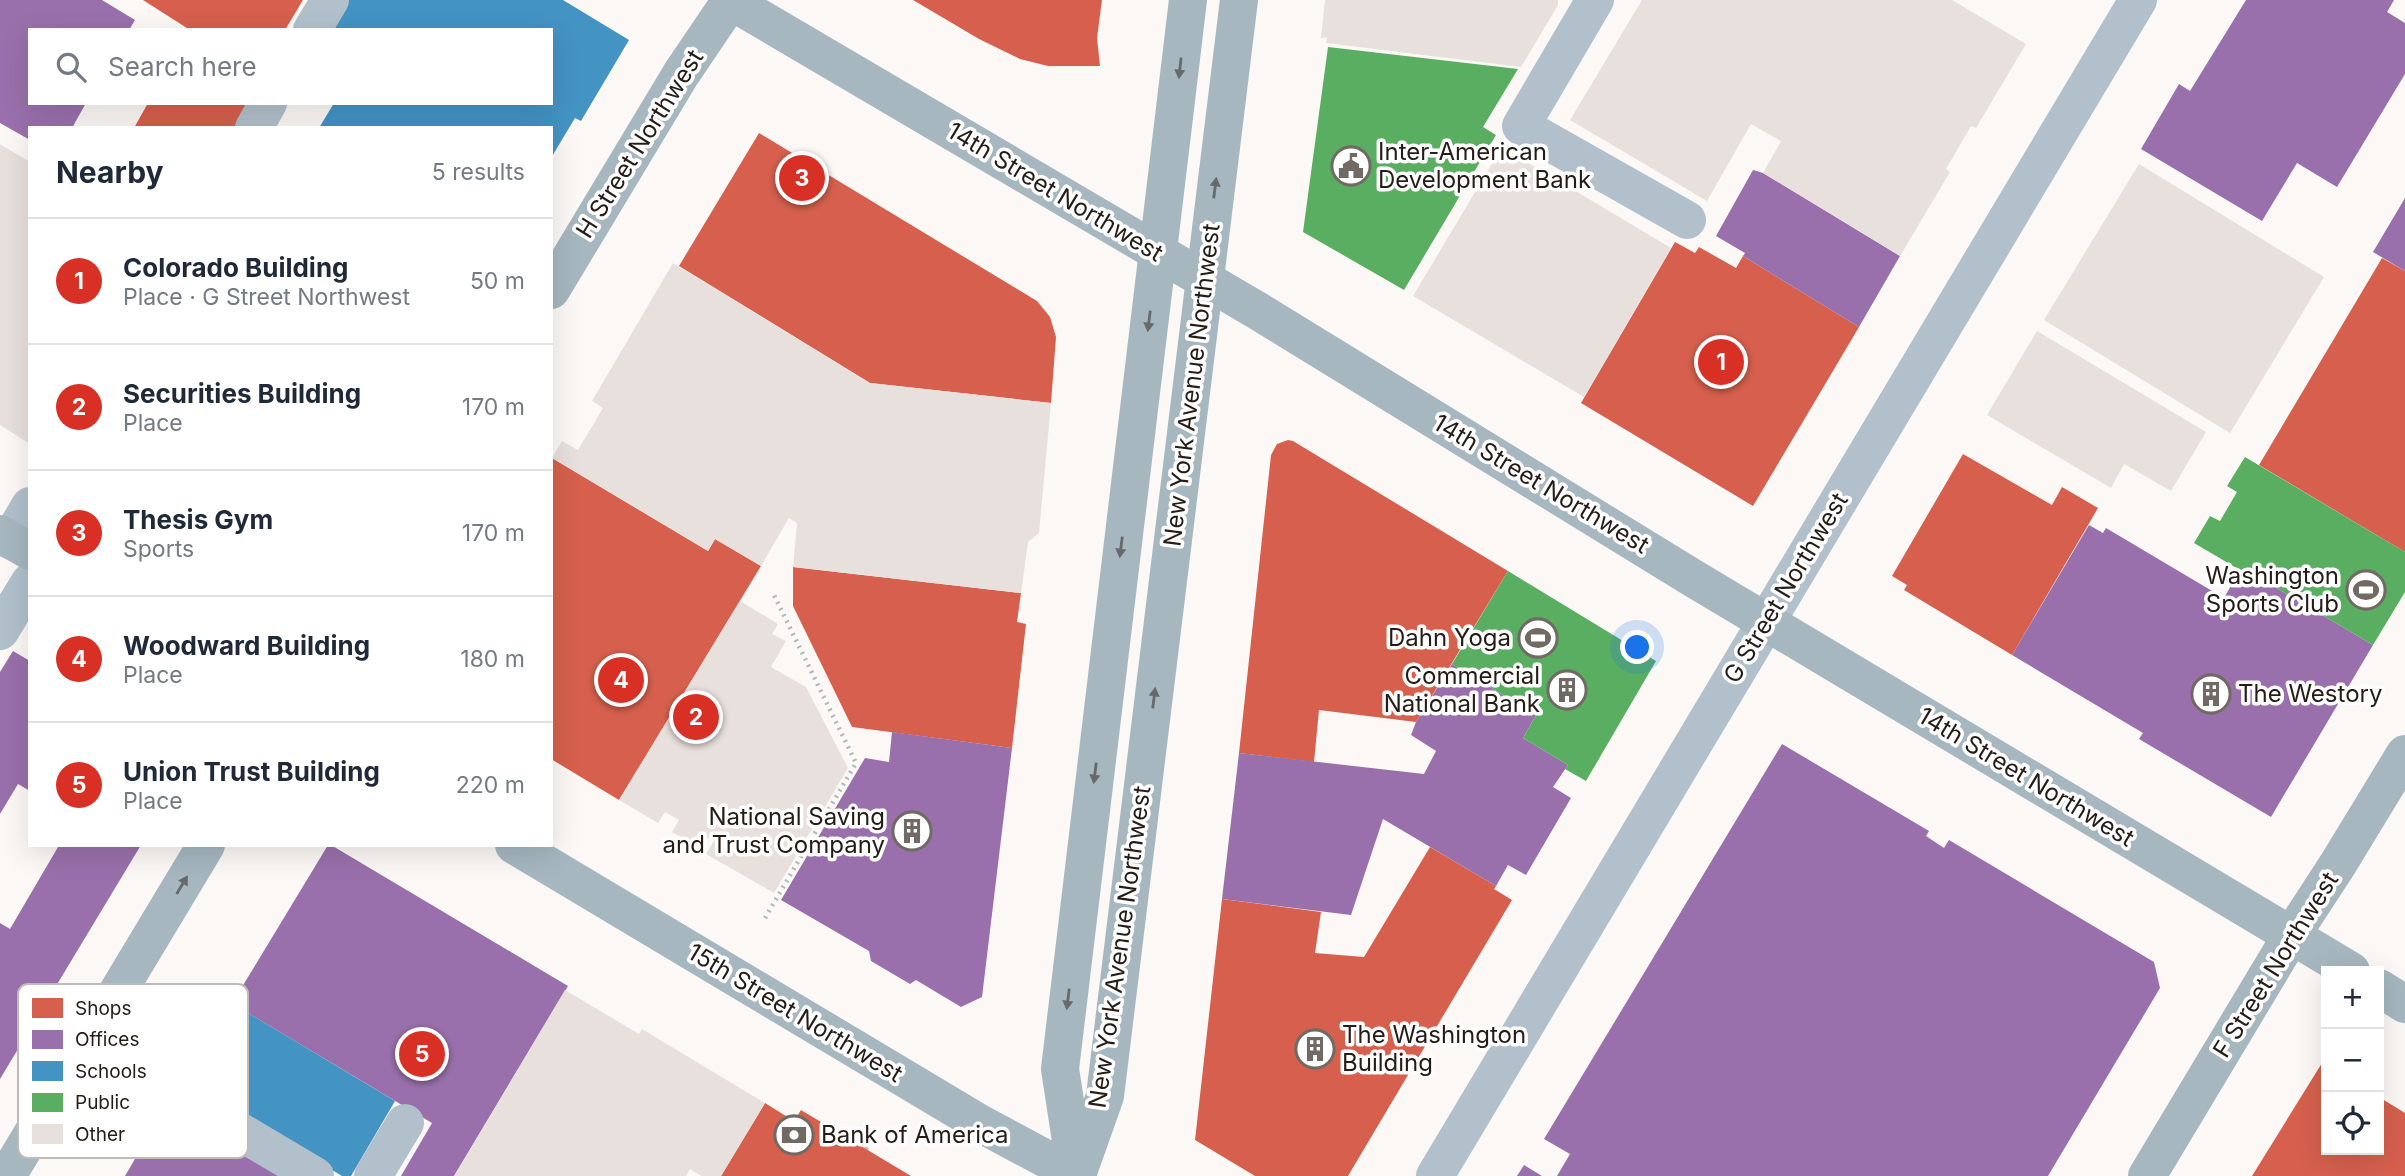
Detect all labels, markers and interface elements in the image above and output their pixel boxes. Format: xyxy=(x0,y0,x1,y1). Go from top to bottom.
search box xyxy=(28,28,553,105)
street label: H Street Northwest xyxy=(570,44,709,243)
icon: search xyxy=(52,48,90,86)
text: Search here xyxy=(108,51,257,82)
one-way arrow xyxy=(1175,57,1186,79)
street label: 14th Street Northwest xyxy=(942,116,1168,267)
place label: Inter-American Development Bank xyxy=(1378,137,1591,194)
public building icon: Inter-American Development Bank xyxy=(1330,145,1372,187)
pin: 3 xyxy=(779,152,825,204)
text: Nearby xyxy=(56,154,164,190)
text: 5 results xyxy=(432,158,525,186)
one-way arrow xyxy=(1210,177,1221,199)
street label: New York Avenue Northwest xyxy=(1157,222,1226,548)
text: Colorado Building xyxy=(123,252,349,283)
text: 1 xyxy=(74,267,84,295)
text: 50 m xyxy=(470,267,525,295)
text: Place · G Street Northwest xyxy=(123,283,410,311)
one-way arrow xyxy=(1144,310,1155,332)
pin: 1 xyxy=(1698,336,1744,388)
text: Securities Building xyxy=(123,378,361,409)
text: 2 xyxy=(72,393,86,421)
text: 170 m xyxy=(462,393,525,421)
street label: 14th Street Northwest xyxy=(1428,408,1654,559)
text: Place xyxy=(123,409,183,437)
street label: G Street Northwest xyxy=(1717,487,1854,688)
text: Thesis Gym xyxy=(123,504,273,535)
text: 3 xyxy=(72,519,86,547)
text: 170 m xyxy=(462,519,525,547)
text: Sports xyxy=(123,535,194,563)
one-way arrow xyxy=(1115,536,1126,558)
place label: Washington Sports Club xyxy=(2205,561,2339,618)
sports icon: Washington Sports Club xyxy=(2345,569,2387,611)
sports icon: Dahn Yoga xyxy=(1517,617,1559,659)
place label: Dahn Yoga xyxy=(1388,623,1511,652)
text: Woodward Building xyxy=(123,630,370,661)
your location xyxy=(1620,630,1654,664)
text: 4 xyxy=(71,645,87,673)
text: 180 m xyxy=(460,645,525,673)
pin: 4 xyxy=(598,654,644,706)
text: Place xyxy=(123,661,183,689)
place label: Commercial National Bank xyxy=(1384,661,1540,718)
building icon: Commercial National Bank xyxy=(1546,669,1588,711)
building icon: The Westory xyxy=(2190,673,2232,715)
place label: The Westory xyxy=(2238,679,2382,708)
one-way arrow xyxy=(1148,687,1159,709)
pin: 2 xyxy=(673,691,719,743)
street label: 14th Street Northwest xyxy=(1913,701,2139,852)
text: Union Trust Building xyxy=(123,756,380,787)
one-way arrow xyxy=(1089,762,1100,784)
text: 5 xyxy=(72,771,86,799)
text: 220 m xyxy=(456,771,525,799)
street label: New York Avenue Northwest xyxy=(1083,784,1156,1110)
text: Place xyxy=(123,787,183,815)
place label: National Saving and Trust Company xyxy=(663,802,885,859)
building icon: National Saving and Trust Company xyxy=(891,810,933,852)
street label: F Street Northwest xyxy=(2207,867,2344,1063)
one-way arrow xyxy=(175,875,188,894)
street label: 15th Street Northwest xyxy=(683,937,908,1088)
map controls xyxy=(2321,966,2384,1155)
button: + xyxy=(2321,966,2384,1029)
legend xyxy=(18,984,248,1158)
one-way arrow xyxy=(1063,988,1074,1010)
text: Shops xyxy=(75,997,131,1020)
place label: The Washington Building xyxy=(1342,1020,1526,1077)
text: Offices xyxy=(75,1028,139,1051)
pin: 5 xyxy=(399,1028,445,1080)
building icon: The Washington Building xyxy=(1294,1028,1336,1070)
button: − xyxy=(2321,1029,2384,1092)
text: Schools xyxy=(75,1060,147,1083)
text: Public xyxy=(75,1091,130,1114)
button: locate xyxy=(2321,1092,2384,1155)
bank icon: Bank of America xyxy=(773,1114,815,1156)
place label: Bank of America xyxy=(821,1120,1009,1149)
text: Other xyxy=(75,1123,125,1146)

